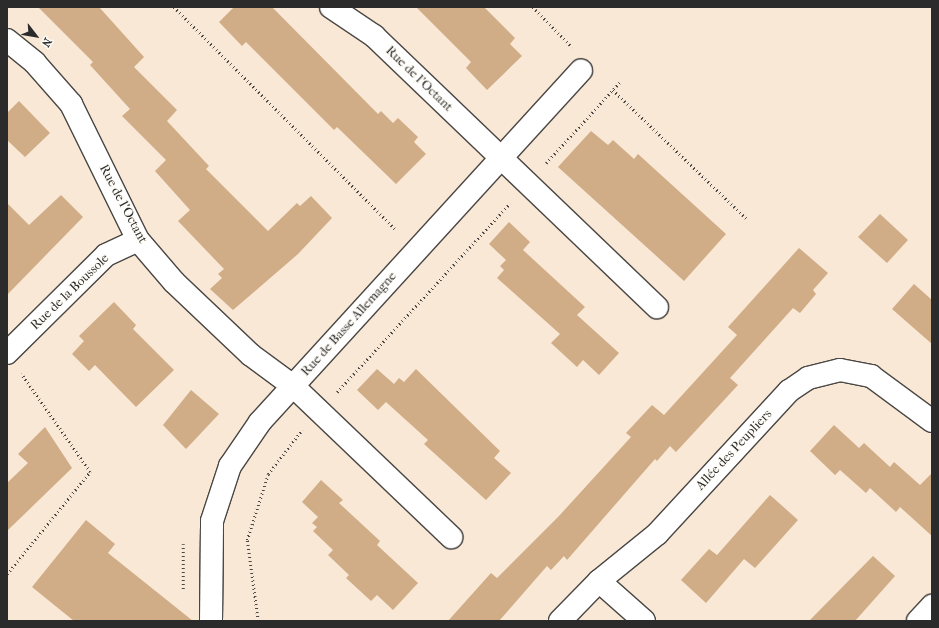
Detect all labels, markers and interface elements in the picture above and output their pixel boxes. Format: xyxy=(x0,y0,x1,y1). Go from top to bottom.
north arrow xyxy=(16,16,56,56)
text: N xyxy=(39,36,54,49)
street label: Rue de l'Octant xyxy=(382,43,456,115)
street label: Rue de l'Octant xyxy=(96,162,150,246)
street label: Rue de la Boussole xyxy=(28,251,112,333)
street label: Rue de Basse Allemagne xyxy=(298,269,400,379)
street label: Allée des Peupliers xyxy=(693,406,775,494)

